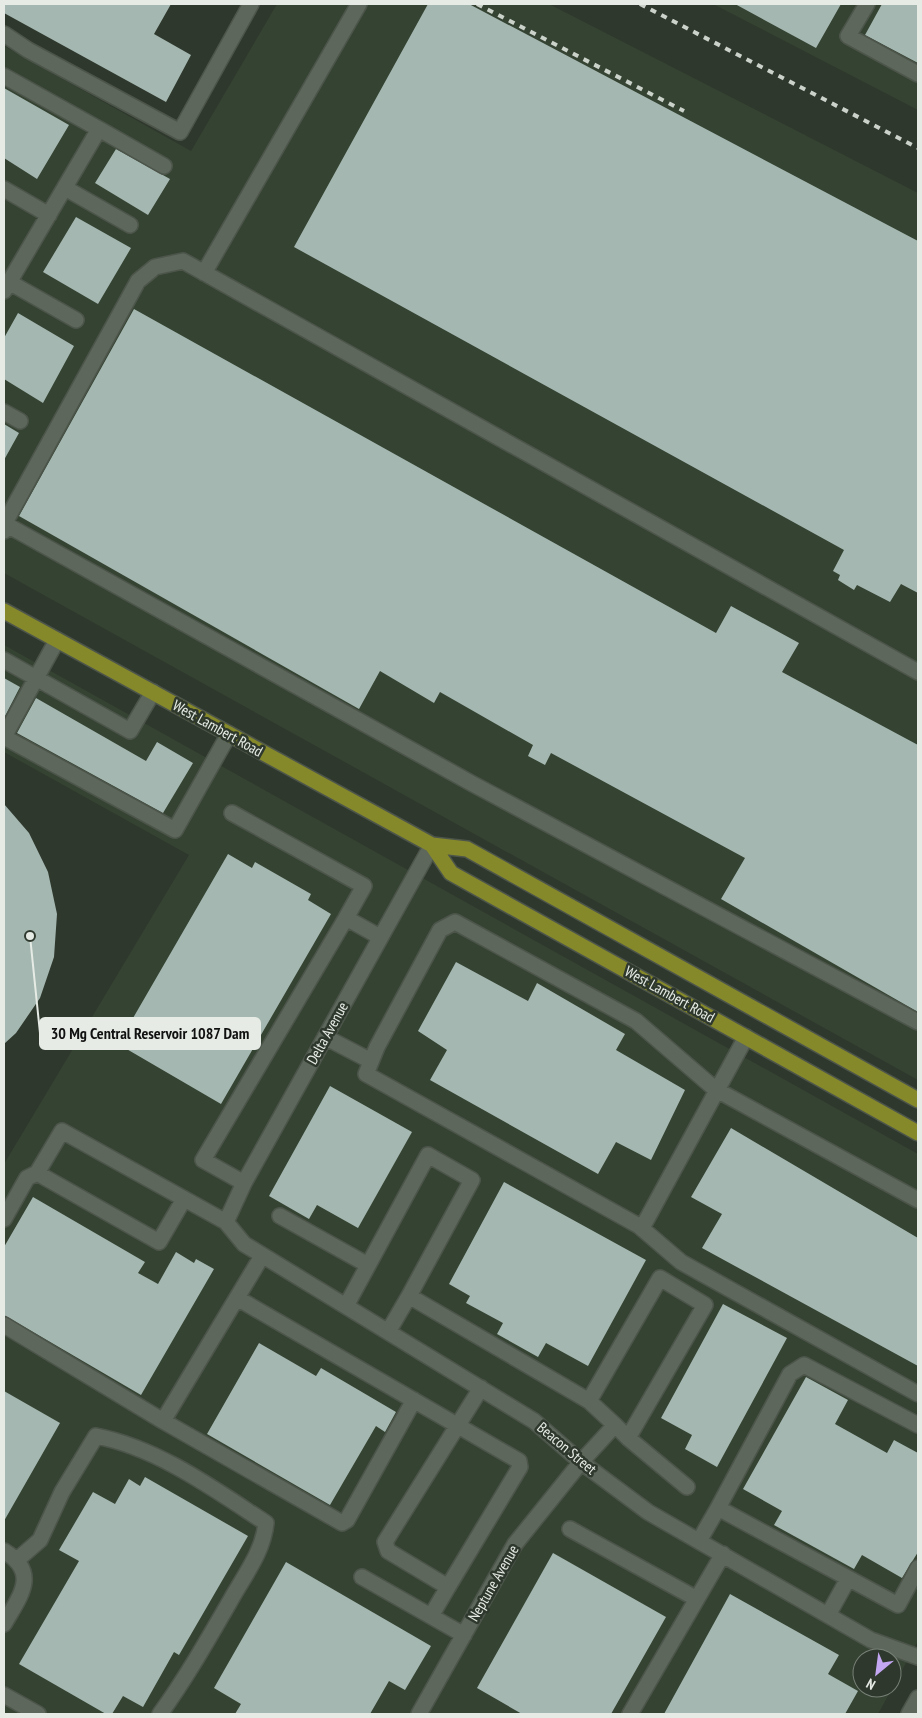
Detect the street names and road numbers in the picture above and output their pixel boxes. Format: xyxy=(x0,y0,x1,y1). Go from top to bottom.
street label: West Lambert Road xyxy=(170,695,266,761)
street label: West Lambert Road xyxy=(622,961,718,1027)
street label: Delta Avenue xyxy=(302,998,352,1068)
street label: Beacon Street xyxy=(533,1418,601,1478)
street label: Neptune Avenue xyxy=(464,1541,522,1625)

